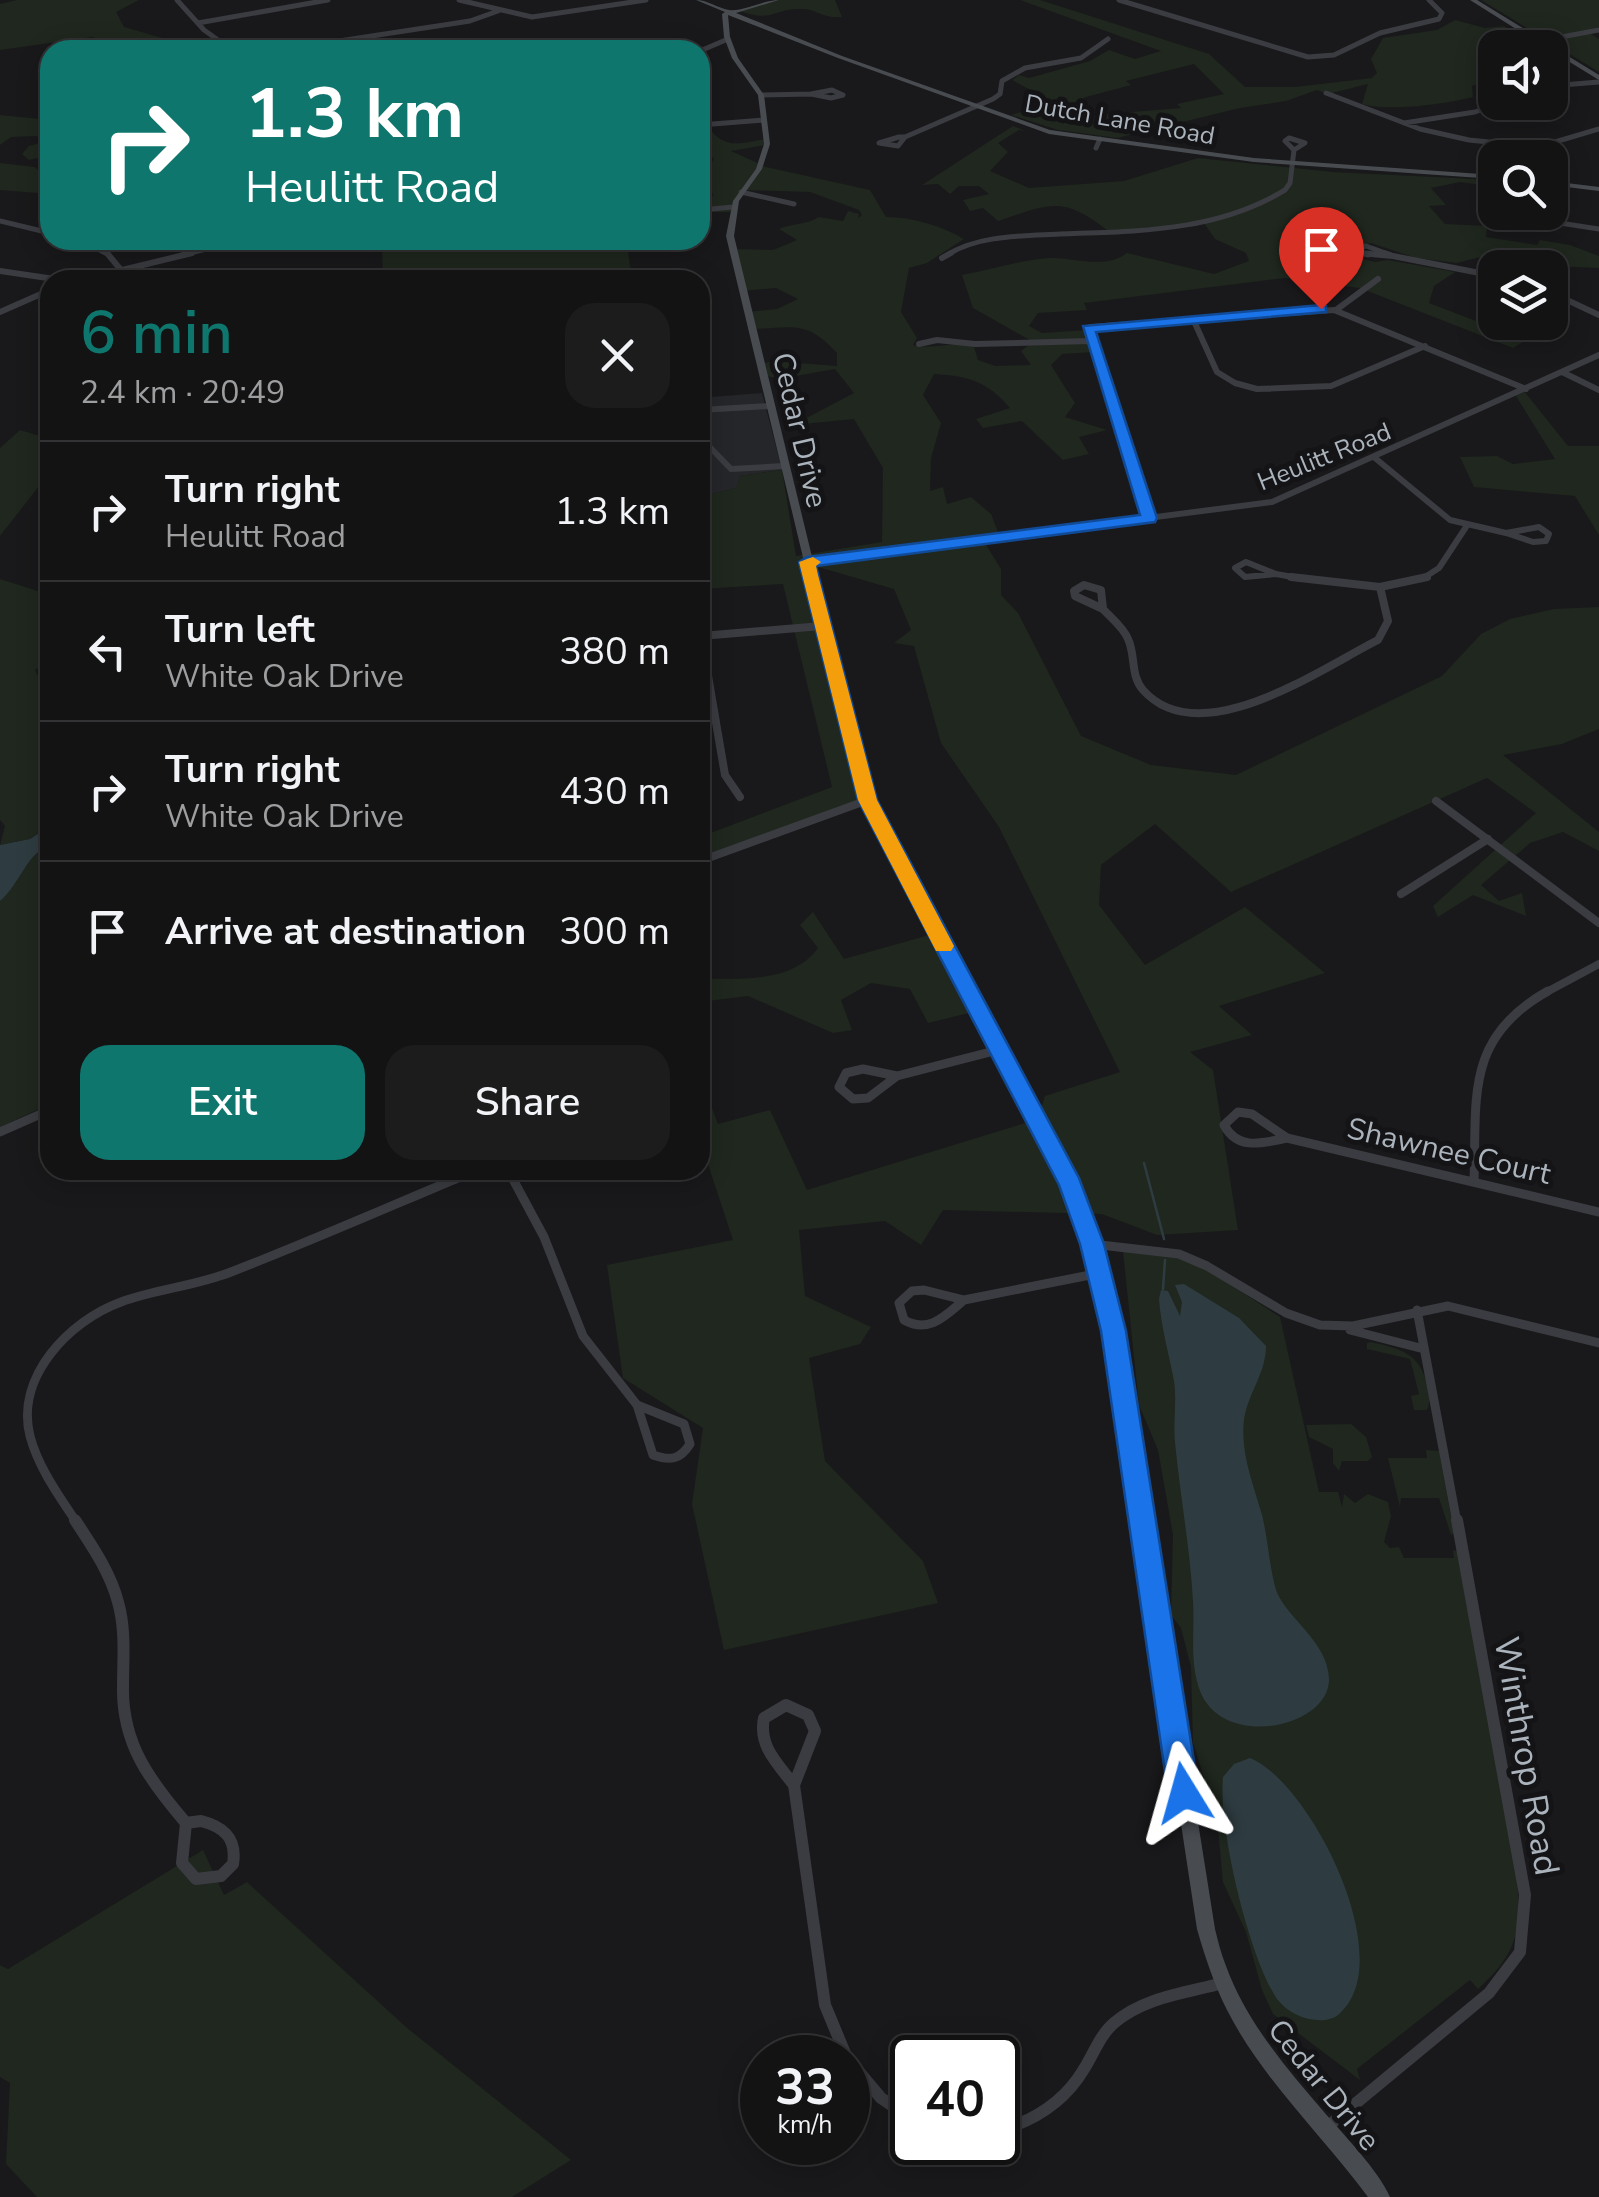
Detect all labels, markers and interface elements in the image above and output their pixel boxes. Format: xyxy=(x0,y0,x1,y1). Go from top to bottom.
map controls xyxy=(1478,30,1568,340)
button: sound xyxy=(1478,30,1568,120)
text: 1.3 km xyxy=(245,66,464,162)
icon: right xyxy=(80,80,210,210)
street label: Dutch Lane Road xyxy=(1022,87,1217,153)
button: search xyxy=(1478,140,1568,230)
text: Heulitt Road xyxy=(245,157,499,218)
pin xyxy=(1279,207,1364,310)
icon: arrive xyxy=(1294,222,1349,277)
button: layers xyxy=(1478,250,1568,340)
text: 6 min xyxy=(80,292,233,374)
button: close xyxy=(565,303,670,408)
street label: Cedar Drive xyxy=(762,348,837,512)
text: 2.4 km · 20:49 xyxy=(80,371,285,414)
street label: Heulitt Road xyxy=(1252,415,1396,499)
text: Turn right xyxy=(165,464,340,515)
icon: right xyxy=(80,484,135,539)
text: 1.3 km xyxy=(554,486,670,537)
text: Heulitt Road xyxy=(165,515,346,558)
text: Turn left xyxy=(165,604,315,655)
icon: left xyxy=(80,624,135,679)
text: 380 m xyxy=(559,626,670,677)
text: White Oak Drive xyxy=(165,655,404,698)
text: Turn right xyxy=(165,744,340,795)
icon: right xyxy=(80,764,135,819)
text: 430 m xyxy=(559,766,670,817)
text: White Oak Drive xyxy=(165,795,404,838)
icon: arrive xyxy=(80,904,135,959)
text: Arrive at destination xyxy=(165,906,526,957)
text: 300 m xyxy=(559,906,670,957)
button: Exit xyxy=(80,1045,365,1160)
button: Share xyxy=(385,1045,670,1160)
street label: Shawnee Court xyxy=(1343,1108,1555,1195)
street label: Winthrop Road xyxy=(1482,1633,1571,1879)
position arrow xyxy=(1132,1741,1236,1845)
street label: Cedar Drive xyxy=(1258,2011,1389,2160)
speed limit sign: 40 xyxy=(890,2035,1020,2165)
text: 33 xyxy=(775,2053,835,2122)
text: km/h xyxy=(777,2108,833,2142)

